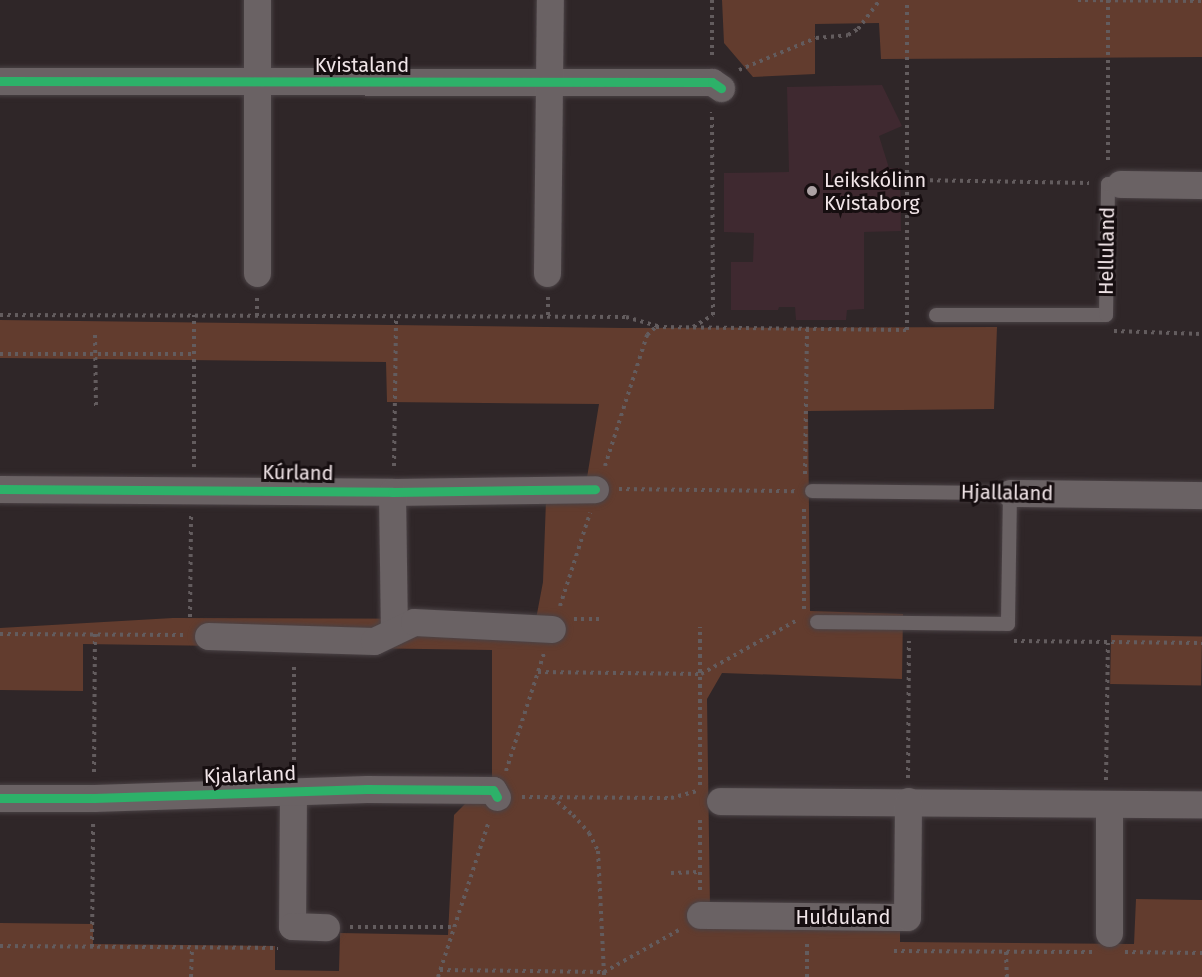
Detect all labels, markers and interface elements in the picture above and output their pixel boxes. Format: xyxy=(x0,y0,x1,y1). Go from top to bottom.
street label: Kvistaland xyxy=(315,53,409,77)
place label: Leikskólinn Kvistaborg xyxy=(824,168,926,215)
marker: Leikskólinn Kvistaborg xyxy=(805,184,819,198)
street label: Helluland xyxy=(1094,207,1120,295)
street label: Kúrland xyxy=(262,460,334,486)
street label: Hjallaland xyxy=(961,480,1053,506)
street label: Kjalarland xyxy=(203,761,297,789)
street label: Hulduland xyxy=(796,905,890,929)

